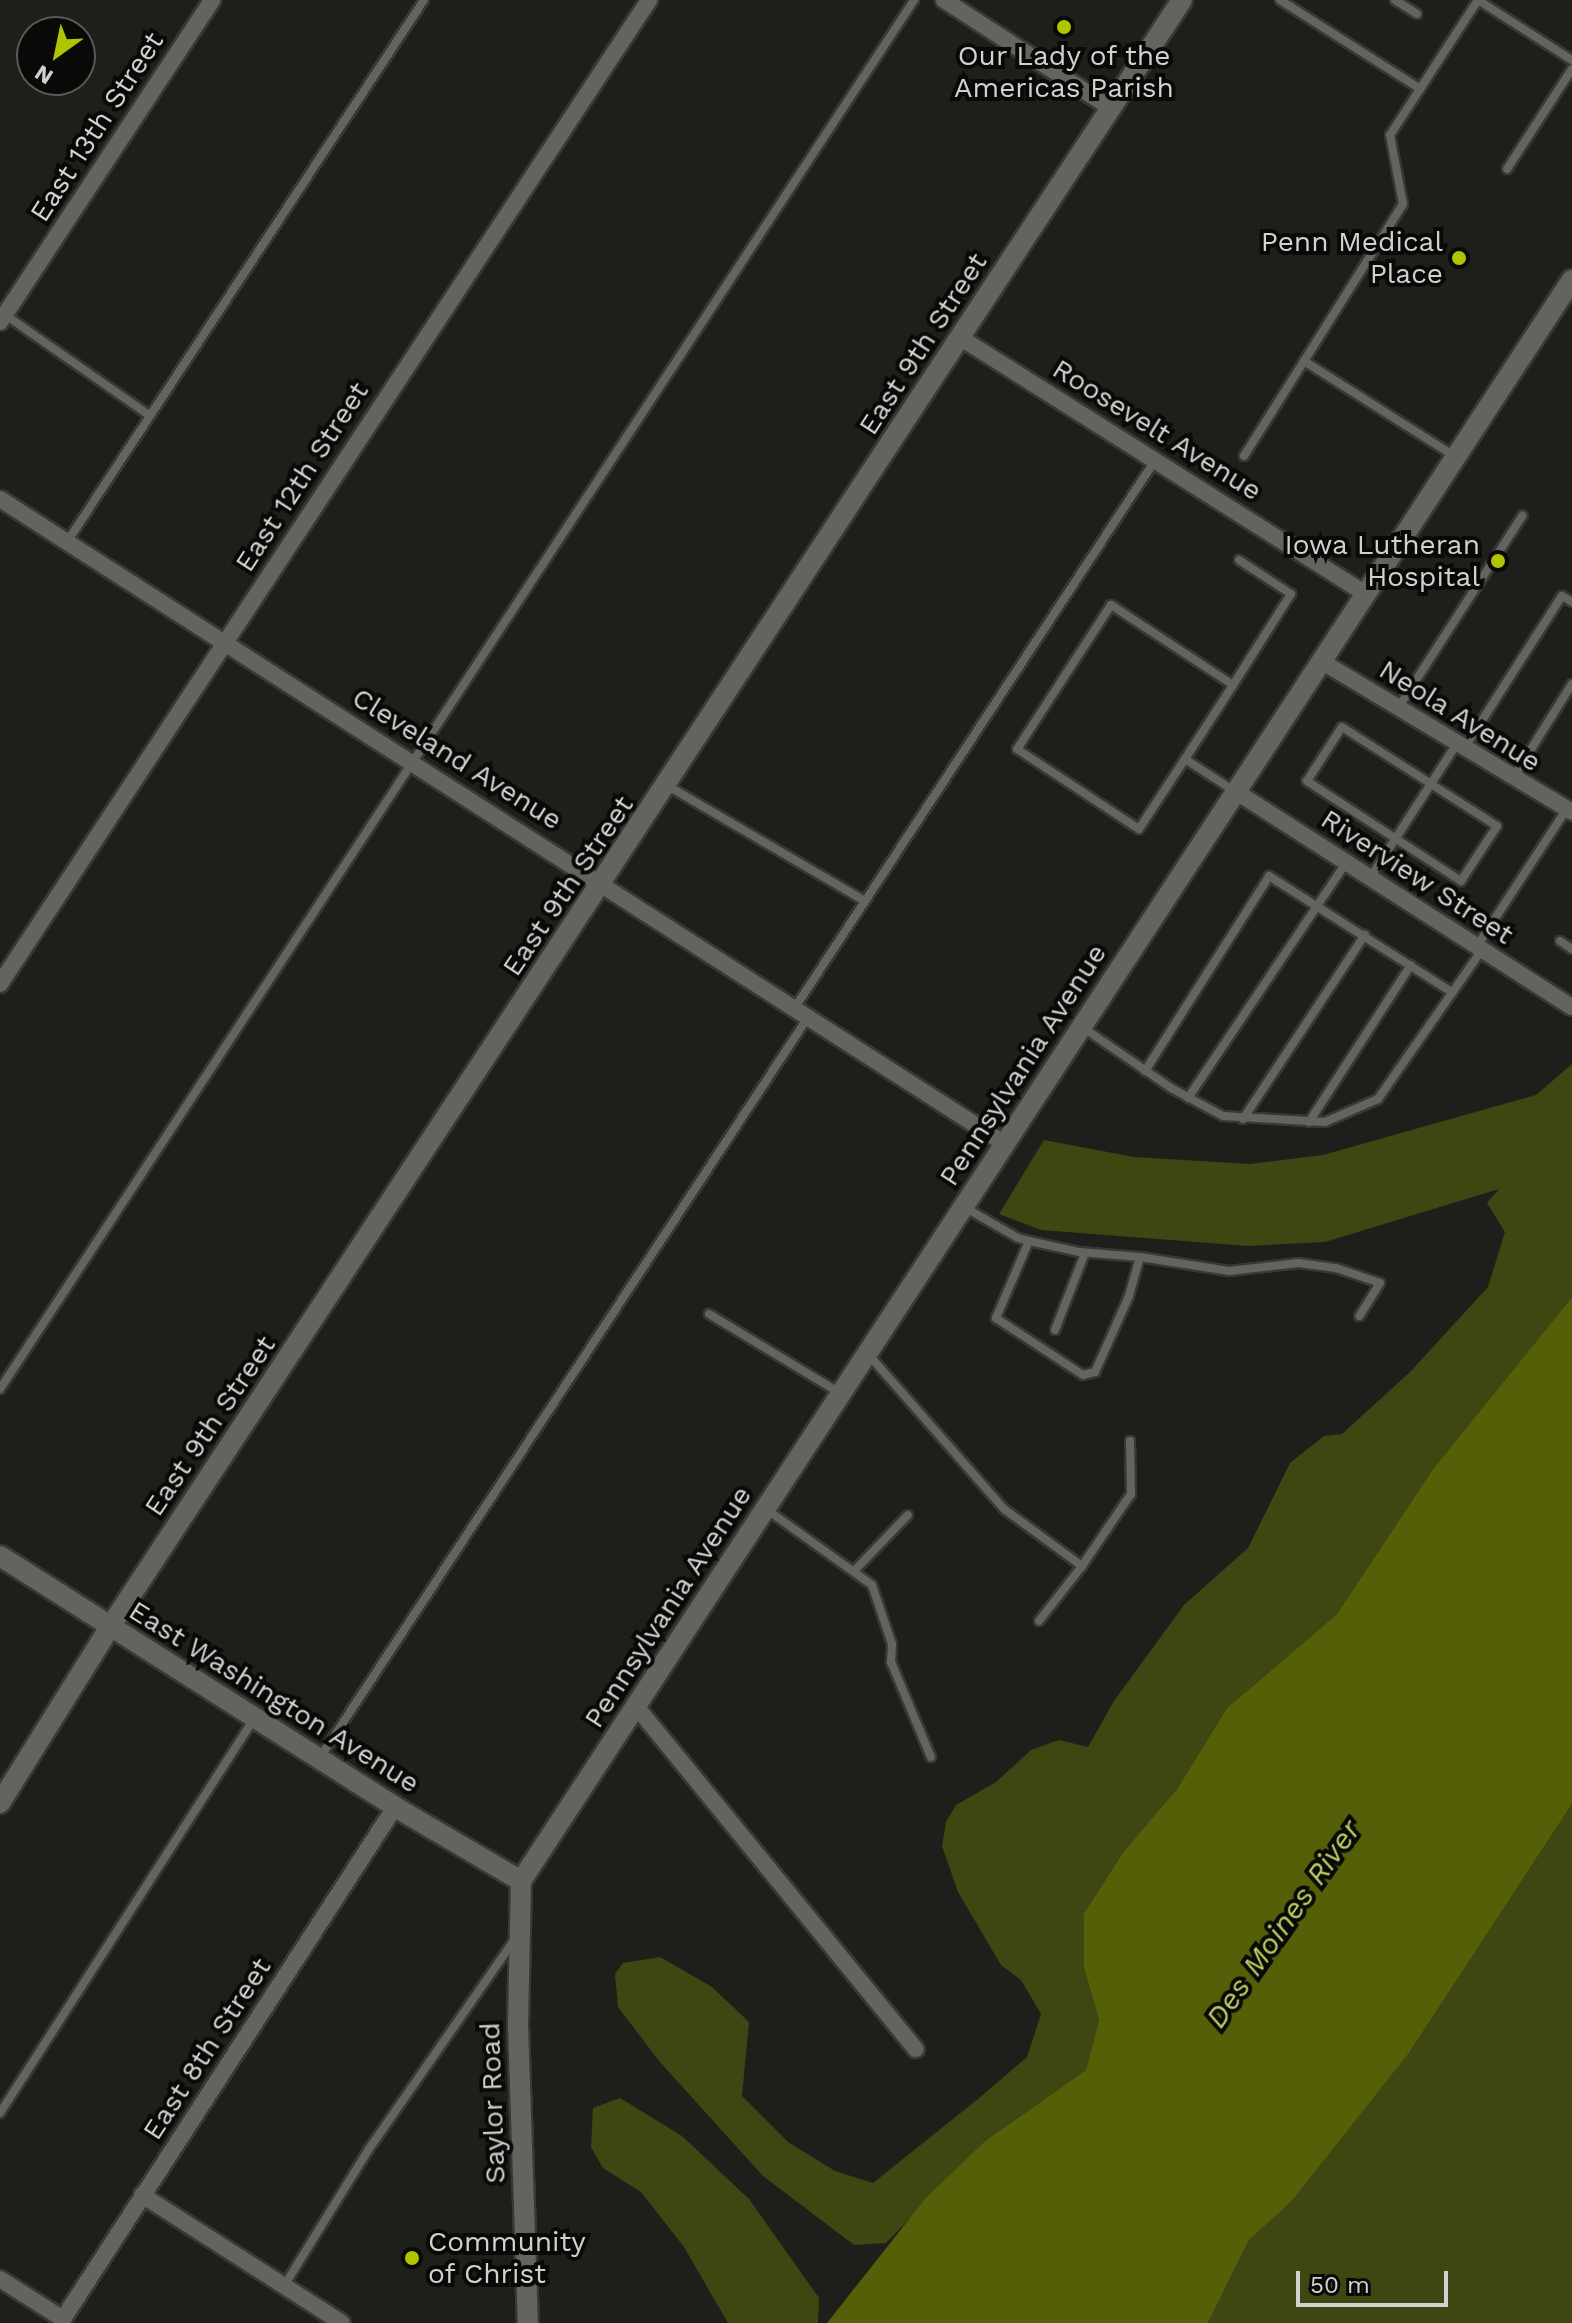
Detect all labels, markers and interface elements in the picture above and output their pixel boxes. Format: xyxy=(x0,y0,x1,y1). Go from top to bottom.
north arrow xyxy=(16,16,96,96)
marker: Our Lady of the Americas Parish xyxy=(1055,18,1073,36)
street label: East 13th Street xyxy=(23,26,171,228)
place label: Our Lady of the Americas Parish xyxy=(954,39,1174,105)
text: N xyxy=(30,60,57,90)
place label: Penn Medical Place xyxy=(1261,225,1443,291)
street label: East 9th Street xyxy=(852,247,994,441)
marker: Penn Medical Place xyxy=(1450,249,1468,267)
street label: Roosevelt Avenue xyxy=(1046,352,1268,508)
street label: East 12th Street xyxy=(228,376,376,578)
place label: Iowa Lutheran Hospital xyxy=(1284,528,1480,594)
marker: Iowa Lutheran Hospital xyxy=(1487,550,1509,572)
street label: Neola Avenue xyxy=(1372,652,1548,780)
street label: Cleveland Avenue xyxy=(345,681,569,837)
street label: East 9th Street xyxy=(495,790,641,982)
street label: Riverview Street xyxy=(1314,802,1520,952)
street label: Pennsylvania Avenue xyxy=(932,937,1114,1193)
street label: East 9th Street xyxy=(137,1330,283,1522)
street label: Pennsylvania Avenue xyxy=(577,1479,759,1735)
street label: East Washington Avenue xyxy=(122,1593,426,1801)
water label: Des Moines River xyxy=(1198,1813,1368,2035)
street label: East 8th Street xyxy=(136,1952,278,2146)
street label: Saylor Road xyxy=(473,2022,513,2184)
place label: Community of Christ xyxy=(428,2225,586,2291)
marker: Community of Christ xyxy=(403,2249,421,2267)
scale bar xyxy=(1300,2255,1452,2305)
text: 50 m xyxy=(1310,2271,1370,2299)

